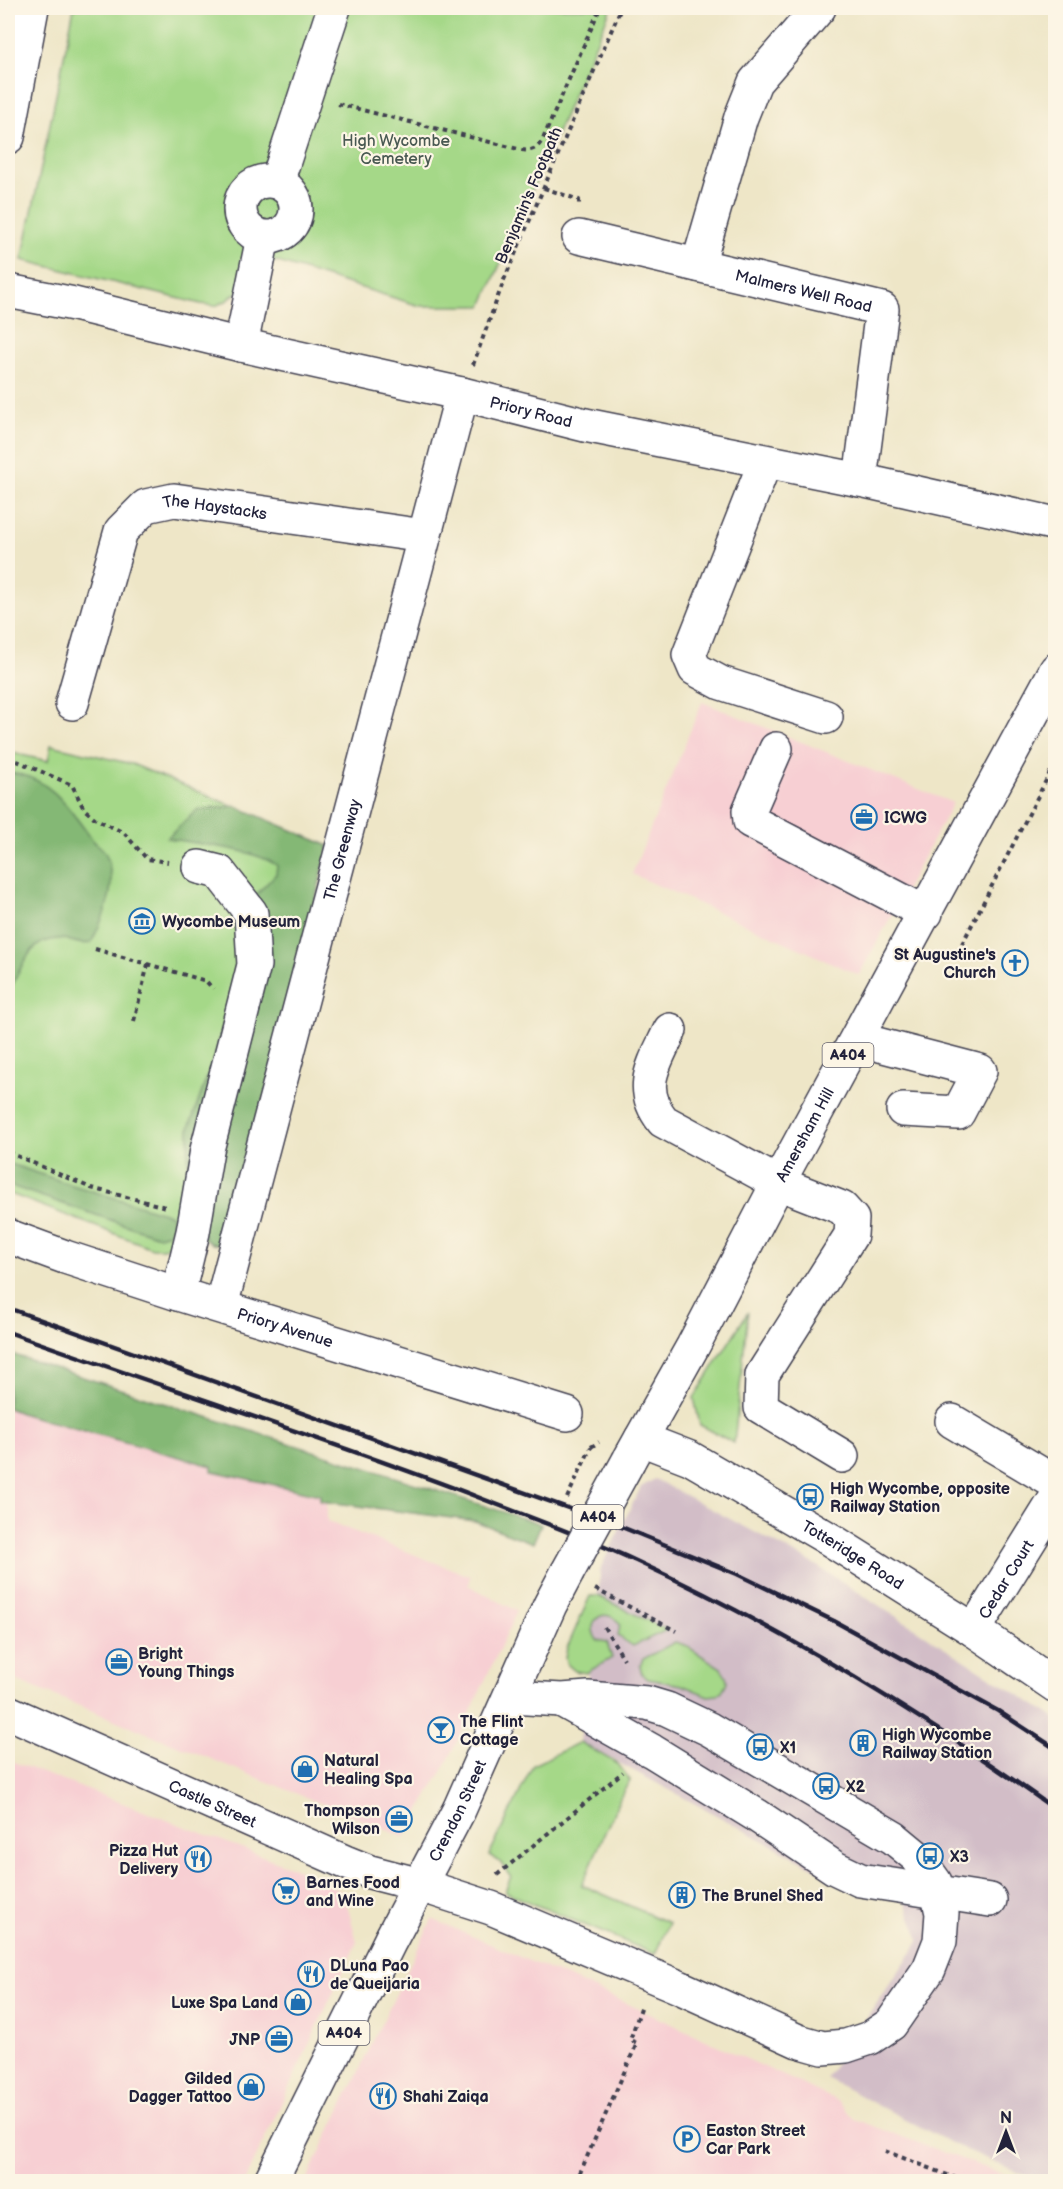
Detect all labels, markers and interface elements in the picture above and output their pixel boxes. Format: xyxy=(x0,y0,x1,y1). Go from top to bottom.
street label: Benjamin's Footpath xyxy=(492,124,567,267)
park label: High Wycombe Cemetery xyxy=(342,132,450,169)
street label: Malmers Well Road xyxy=(733,266,874,317)
street label: Priory Road xyxy=(488,393,574,432)
street label: The Haystacks xyxy=(161,492,268,524)
street label: The Greenway xyxy=(321,797,366,903)
office icon: ICWG xyxy=(849,802,879,832)
place label: ICWG xyxy=(884,809,927,828)
museum icon: Wycombe Museum xyxy=(127,906,157,936)
place label: Wycombe Museum xyxy=(162,913,300,932)
place label: St Augustine's Church xyxy=(894,946,996,983)
church icon: St Augustine's Church xyxy=(1000,948,1030,978)
road number: A404 xyxy=(822,1043,874,1067)
street label: Amersham Hill xyxy=(773,1085,839,1185)
street label: Priory Avenue xyxy=(235,1305,336,1352)
place label: High Wycombe, opposite Railway Station xyxy=(830,1480,1010,1517)
bus stop icon: High Wycombe, opposite Railway Station xyxy=(795,1482,825,1512)
road number: A404 xyxy=(572,1505,624,1529)
street label: Totteridge Road xyxy=(798,1517,907,1594)
street label: Cedar Court xyxy=(975,1537,1039,1623)
place label: Bright Young Things xyxy=(138,1645,234,1682)
office icon: Bright Young Things xyxy=(104,1647,134,1677)
place label: The Flint Cottage xyxy=(460,1713,524,1750)
bar icon: The Flint Cottage xyxy=(426,1715,456,1745)
place label: High Wycombe Railway Station xyxy=(882,1726,992,1763)
building icon: High Wycombe Railway Station xyxy=(848,1728,878,1758)
bus stop icon: X1 xyxy=(745,1732,775,1762)
place label: X1 xyxy=(780,1739,796,1758)
place label: Natural Healing Spa xyxy=(324,1752,413,1789)
shop icon: Natural Healing Spa xyxy=(290,1754,320,1784)
street label: Crendon Street xyxy=(426,1757,491,1865)
bus stop icon: X2 xyxy=(811,1771,841,1801)
street label: Castle Street xyxy=(165,1777,259,1832)
place label: X2 xyxy=(846,1778,865,1797)
place label: Thompson Wilson xyxy=(304,1802,380,1839)
office icon: Thompson Wilson xyxy=(384,1804,414,1834)
bus stop icon: X3 xyxy=(915,1841,945,1871)
place label: Pizza Hut Delivery xyxy=(109,1842,179,1879)
restaurant icon: Pizza Hut Delivery xyxy=(183,1844,213,1874)
place label: X3 xyxy=(950,1848,969,1867)
place label: Barnes Food and Wine xyxy=(306,1874,400,1911)
supermarket icon: Barnes Food and Wine xyxy=(271,1876,301,1906)
building icon: The Brunel Shed xyxy=(667,1880,697,1910)
place label: The Brunel Shed xyxy=(702,1887,823,1906)
place label: DLuna Pao de Queijaria xyxy=(330,1957,420,1994)
restaurant icon: DLuna Pao de Queijaria xyxy=(296,1959,326,1989)
shop icon: Luxe Spa Land xyxy=(283,1987,313,2017)
place label: Luxe Spa Land xyxy=(171,1994,278,2013)
road number: A404 xyxy=(318,2021,370,2045)
office icon: JNP xyxy=(264,2024,294,2054)
place label: JNP xyxy=(229,2031,260,2050)
place label: Gilded Dagger Tattoo xyxy=(128,2070,232,2107)
shop icon: Gilded Dagger Tattoo xyxy=(236,2072,266,2102)
restaurant icon: Shahi Zaiqa xyxy=(368,2081,398,2111)
place label: Shahi Zaiqa xyxy=(403,2088,489,2107)
north arrow xyxy=(976,2102,1036,2162)
text: N xyxy=(1000,2109,1012,2128)
place label: Easton Street Car Park xyxy=(706,2122,806,2159)
parking icon: Easton Street Car Park xyxy=(672,2124,702,2154)

